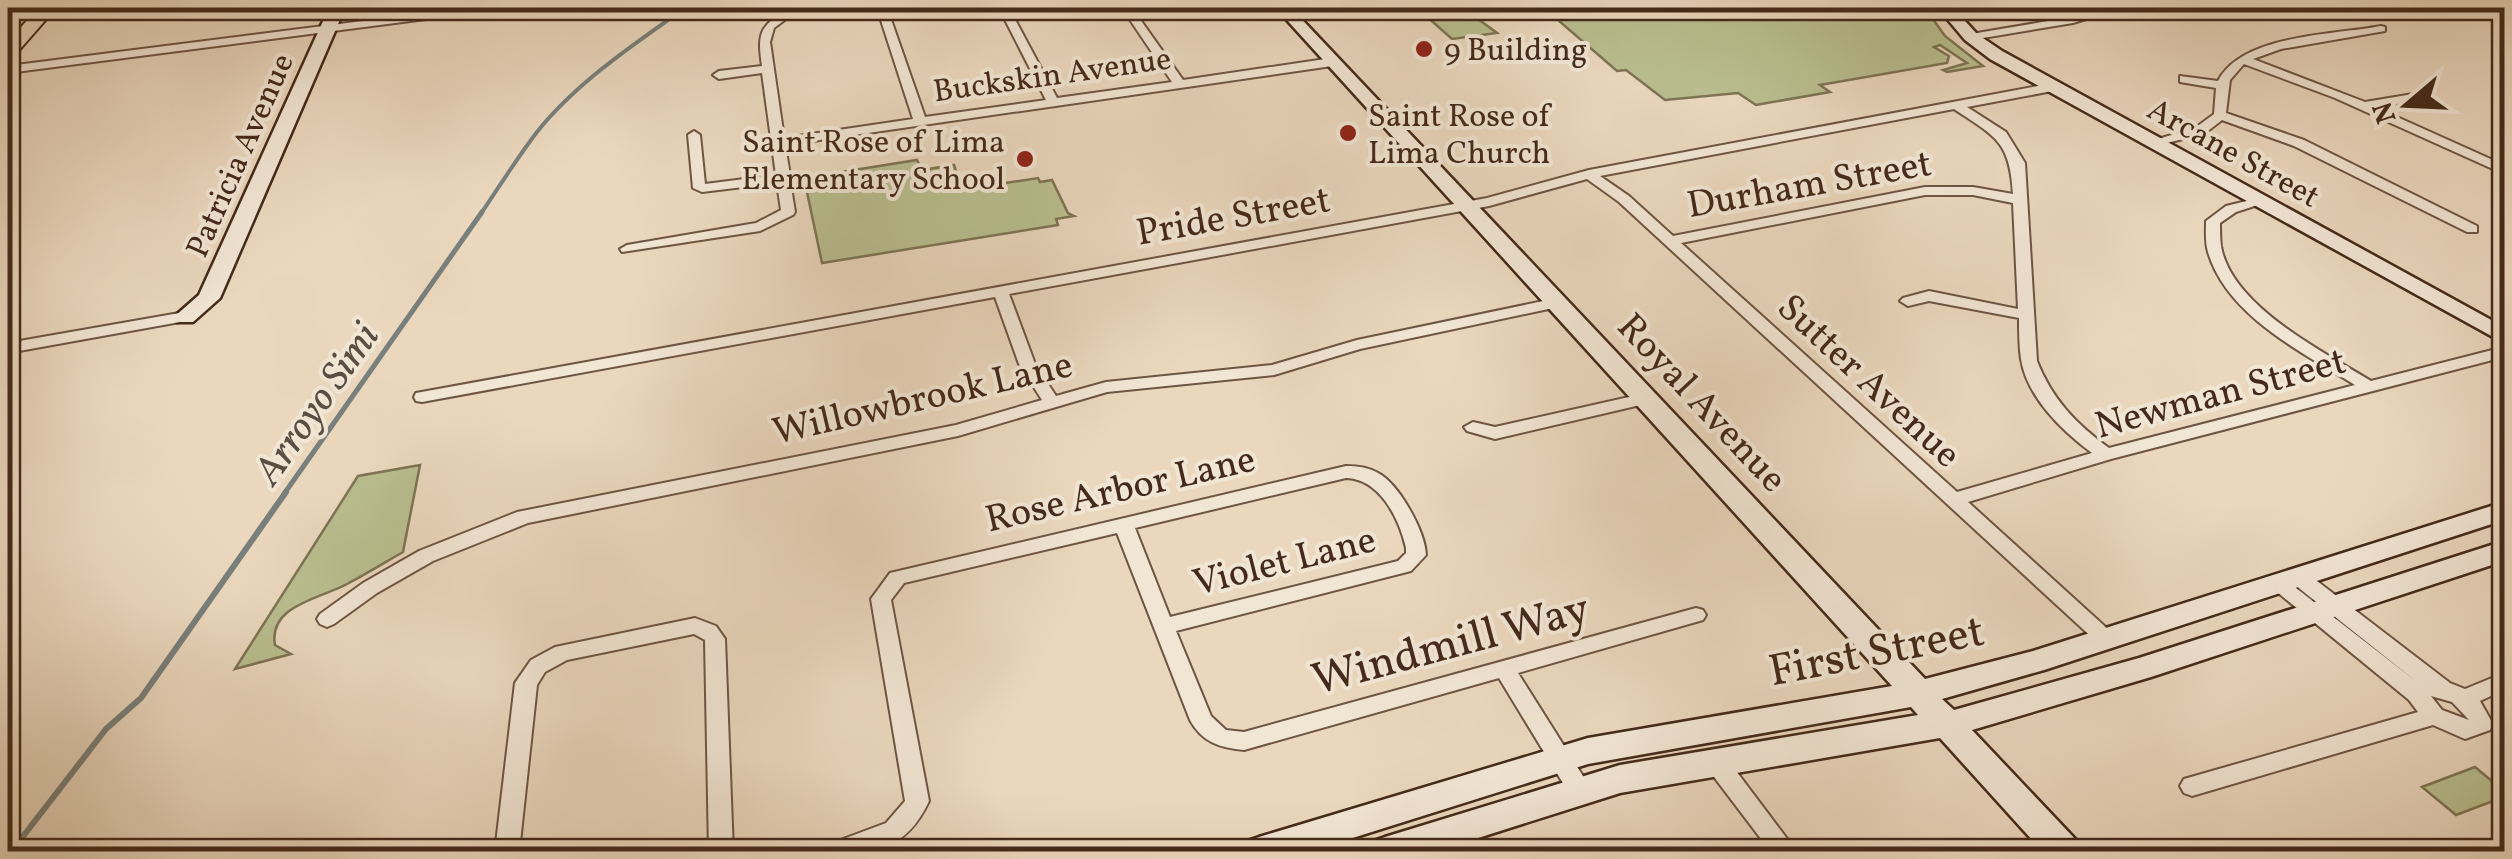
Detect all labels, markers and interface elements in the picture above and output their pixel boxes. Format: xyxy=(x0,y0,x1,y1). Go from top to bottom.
place label: 9 Building xyxy=(1444,30,1587,74)
street label: Buckskin Avenue xyxy=(931,38,1174,115)
marker: 9 Building xyxy=(1413,38,1435,60)
street label: Patricia Avenue xyxy=(177,47,306,265)
north arrow xyxy=(2357,55,2457,155)
street label: Arcane Street xyxy=(2138,89,2327,220)
place label: Saint Rose of Lima Church xyxy=(1368,96,1553,177)
text: N xyxy=(2364,96,2407,128)
place label: Saint Rose of Lima Elementary School xyxy=(742,122,1005,203)
marker: Saint Rose of Lima Church xyxy=(1337,122,1359,144)
street label: Durham Street xyxy=(1683,139,1936,234)
marker: Saint Rose of Lima Elementary School xyxy=(1014,148,1036,170)
street label: Pride Street xyxy=(1132,175,1335,262)
street label: Sutter Avenue xyxy=(1764,283,1971,482)
street label: Royal Avenue xyxy=(1603,303,1798,506)
water label: Arroyo Simi xyxy=(241,312,395,499)
street label: Newman Street xyxy=(2090,336,2352,454)
street label: Willowbrook Lane xyxy=(768,340,1078,461)
street label: Rose Arbor Lane xyxy=(981,435,1261,548)
street label: Violet Lane xyxy=(1188,515,1382,612)
street label: Windmill Way xyxy=(1305,579,1597,714)
street label: First Street xyxy=(1764,602,1990,705)

